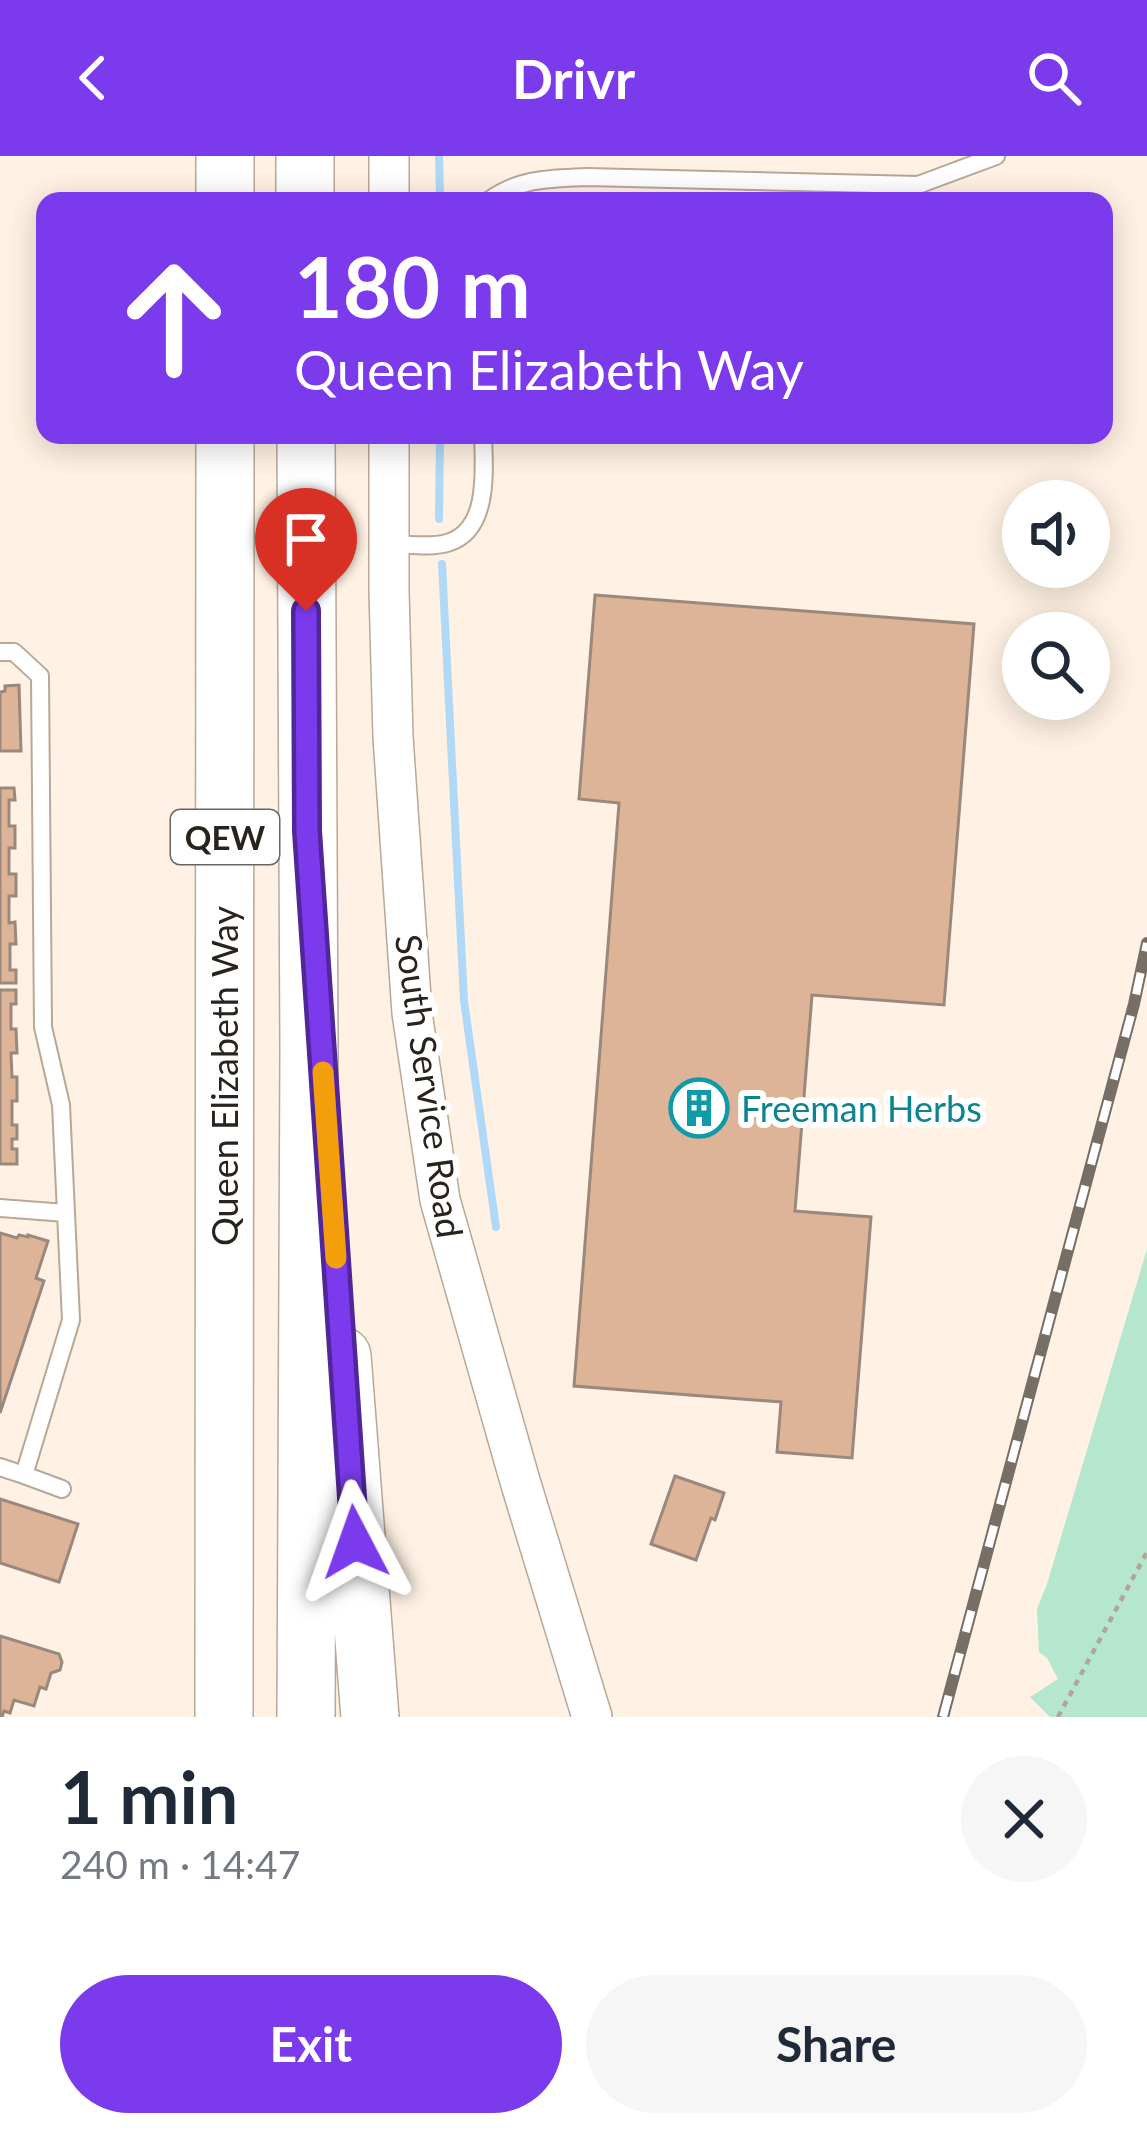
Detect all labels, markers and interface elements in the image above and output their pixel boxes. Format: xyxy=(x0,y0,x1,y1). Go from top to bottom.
icon: back xyxy=(60,45,126,111)
icon: search xyxy=(1021,45,1087,111)
text: Drivr xyxy=(512,46,635,111)
text: 180 m xyxy=(294,235,531,336)
icon: ahead xyxy=(96,240,252,396)
text: Queen Elizabeth Way xyxy=(294,337,804,402)
map controls xyxy=(1002,480,1110,720)
button: sound xyxy=(1002,480,1110,588)
pin xyxy=(255,488,357,611)
icon: arrive xyxy=(273,506,339,572)
button: search xyxy=(1002,612,1110,720)
road number: QEW xyxy=(171,810,279,864)
street label: Queen Elizabeth Way xyxy=(202,906,246,1246)
street label: South Service Road xyxy=(387,932,473,1240)
building icon: Freeman Herbs xyxy=(668,1077,730,1139)
place label: Freeman Herbs xyxy=(741,1086,982,1130)
position arrow xyxy=(292,1479,418,1605)
text: 1 min xyxy=(60,1753,238,1839)
button: close xyxy=(961,1756,1087,1882)
text: 240 m · 14:47 xyxy=(60,1841,300,1887)
button: Exit xyxy=(60,1975,562,2113)
button: Share xyxy=(586,1975,1087,2113)

